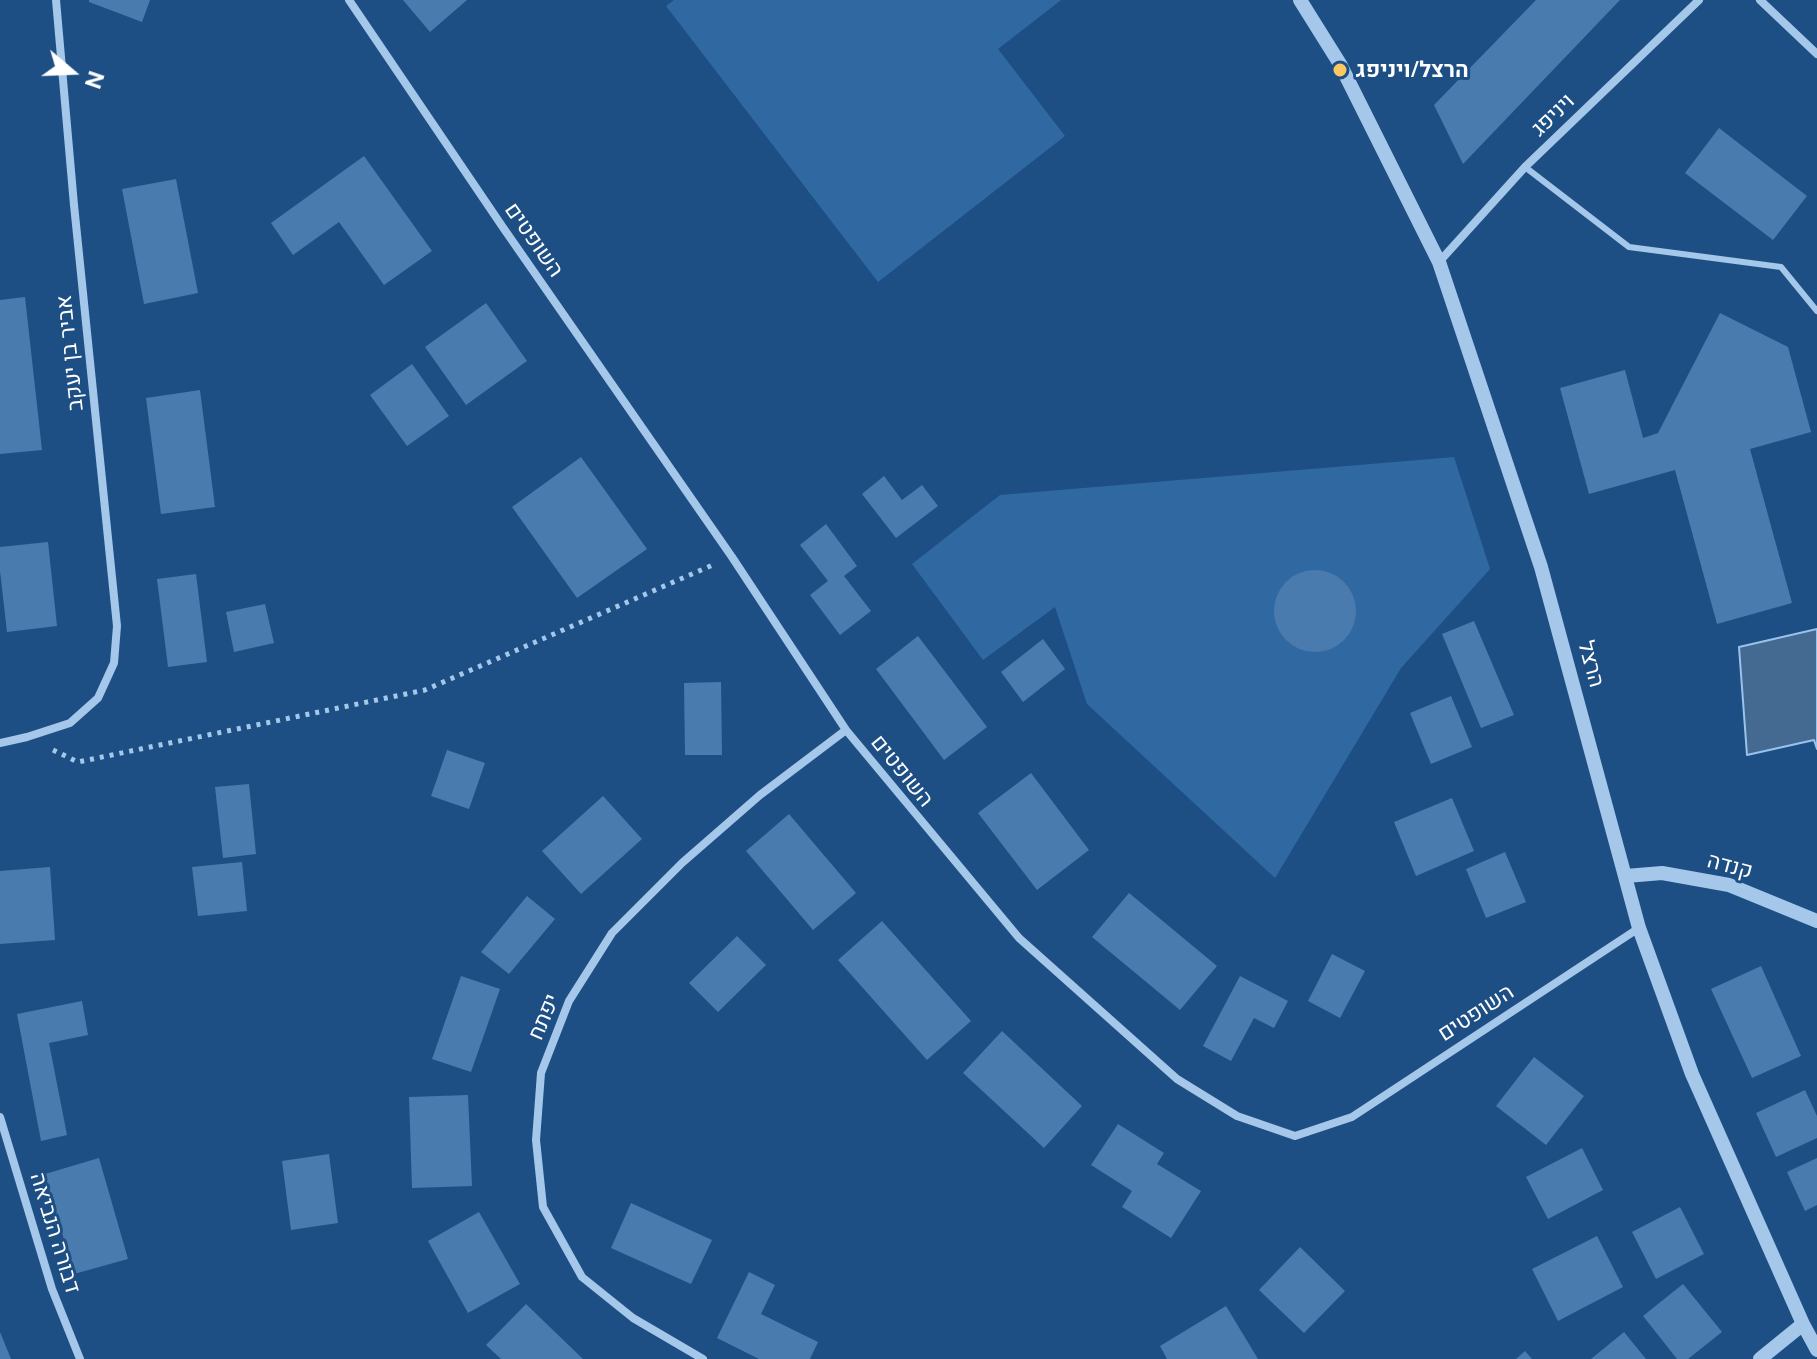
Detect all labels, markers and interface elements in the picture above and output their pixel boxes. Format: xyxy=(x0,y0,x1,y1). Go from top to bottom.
north arrow xyxy=(32,32,112,112)
place label: הרצל/ויניפג xyxy=(1356,57,1469,83)
marker: הרצל/ויניפג xyxy=(1331,61,1349,79)
text: N xyxy=(80,67,110,92)
street label: ויניפג xyxy=(1526,88,1580,142)
street label: השופטים xyxy=(499,198,569,282)
street label: אביר בן יעקב xyxy=(51,294,89,412)
street label: הרצל xyxy=(1572,638,1610,690)
street label: השופטים xyxy=(865,730,939,812)
street label: קנדה xyxy=(1704,847,1756,885)
street label: השופטים xyxy=(1433,979,1519,1047)
street label: יפתח xyxy=(523,990,565,1044)
street label: דבורה הנביאה xyxy=(24,1169,86,1297)

